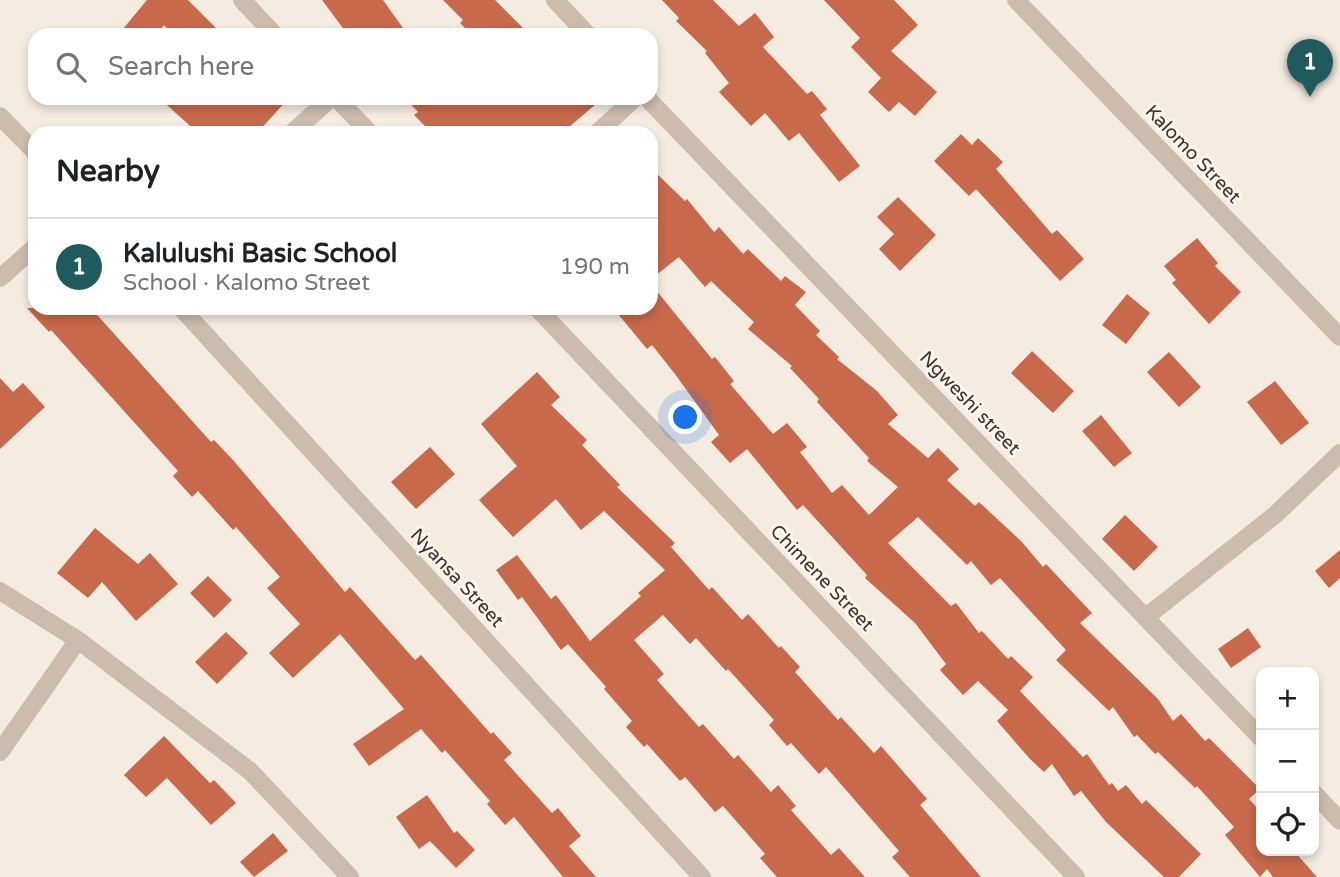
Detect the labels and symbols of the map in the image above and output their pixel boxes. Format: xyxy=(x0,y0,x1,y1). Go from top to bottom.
pin: 1 xyxy=(1287,39,1333,97)
street label: Kalomo Street xyxy=(1141,100,1245,208)
street label: Ngweshi street xyxy=(915,347,1025,459)
your location xyxy=(668,400,702,434)
street label: Chimene Street xyxy=(766,520,878,636)
street label: Nyansa Street xyxy=(406,524,508,632)

